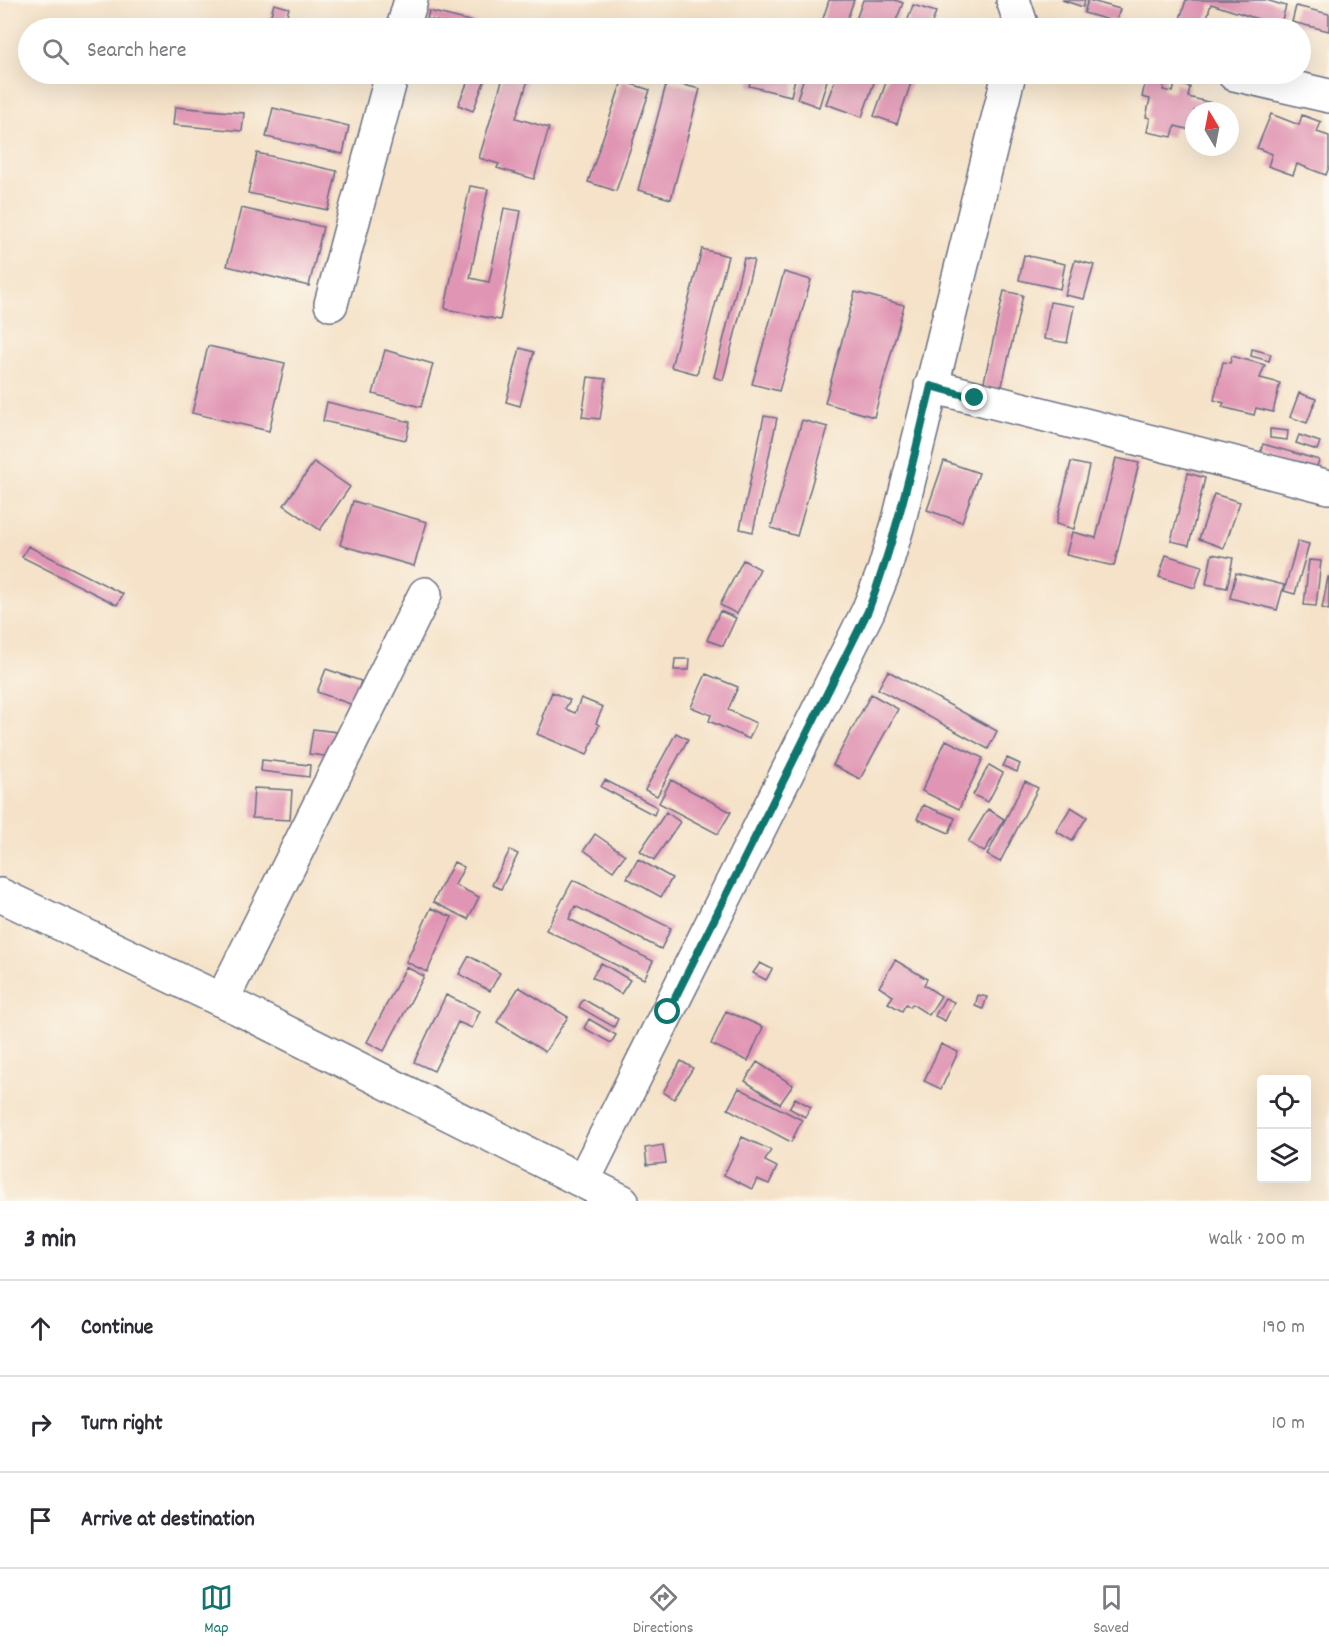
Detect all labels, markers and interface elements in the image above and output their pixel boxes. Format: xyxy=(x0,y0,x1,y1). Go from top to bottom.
search box xyxy=(18,18,1311,84)
icon: search xyxy=(39,35,72,68)
text: Search here xyxy=(87,36,186,67)
north arrow xyxy=(1185,102,1239,156)
route end xyxy=(961,384,987,410)
route start xyxy=(654,998,680,1024)
map controls xyxy=(1257,1075,1311,1183)
button: locate xyxy=(1257,1075,1311,1129)
button: layers xyxy=(1257,1129,1311,1183)
text: 3 min xyxy=(24,1222,76,1259)
text: Walk · 200 m xyxy=(1209,1226,1305,1254)
icon: ahead xyxy=(24,1312,57,1345)
text: Continue xyxy=(81,1313,153,1344)
text: 190 m xyxy=(1262,1314,1305,1342)
icon: right xyxy=(24,1408,57,1441)
text: Turn right xyxy=(81,1409,163,1440)
text: 10 m xyxy=(1271,1410,1305,1438)
icon: arrive xyxy=(24,1504,57,1537)
text: Arrive at destination xyxy=(81,1505,255,1536)
tab: Map xyxy=(200,1581,233,1640)
tab: Directions xyxy=(633,1581,693,1640)
tab: Saved xyxy=(1093,1581,1129,1640)

